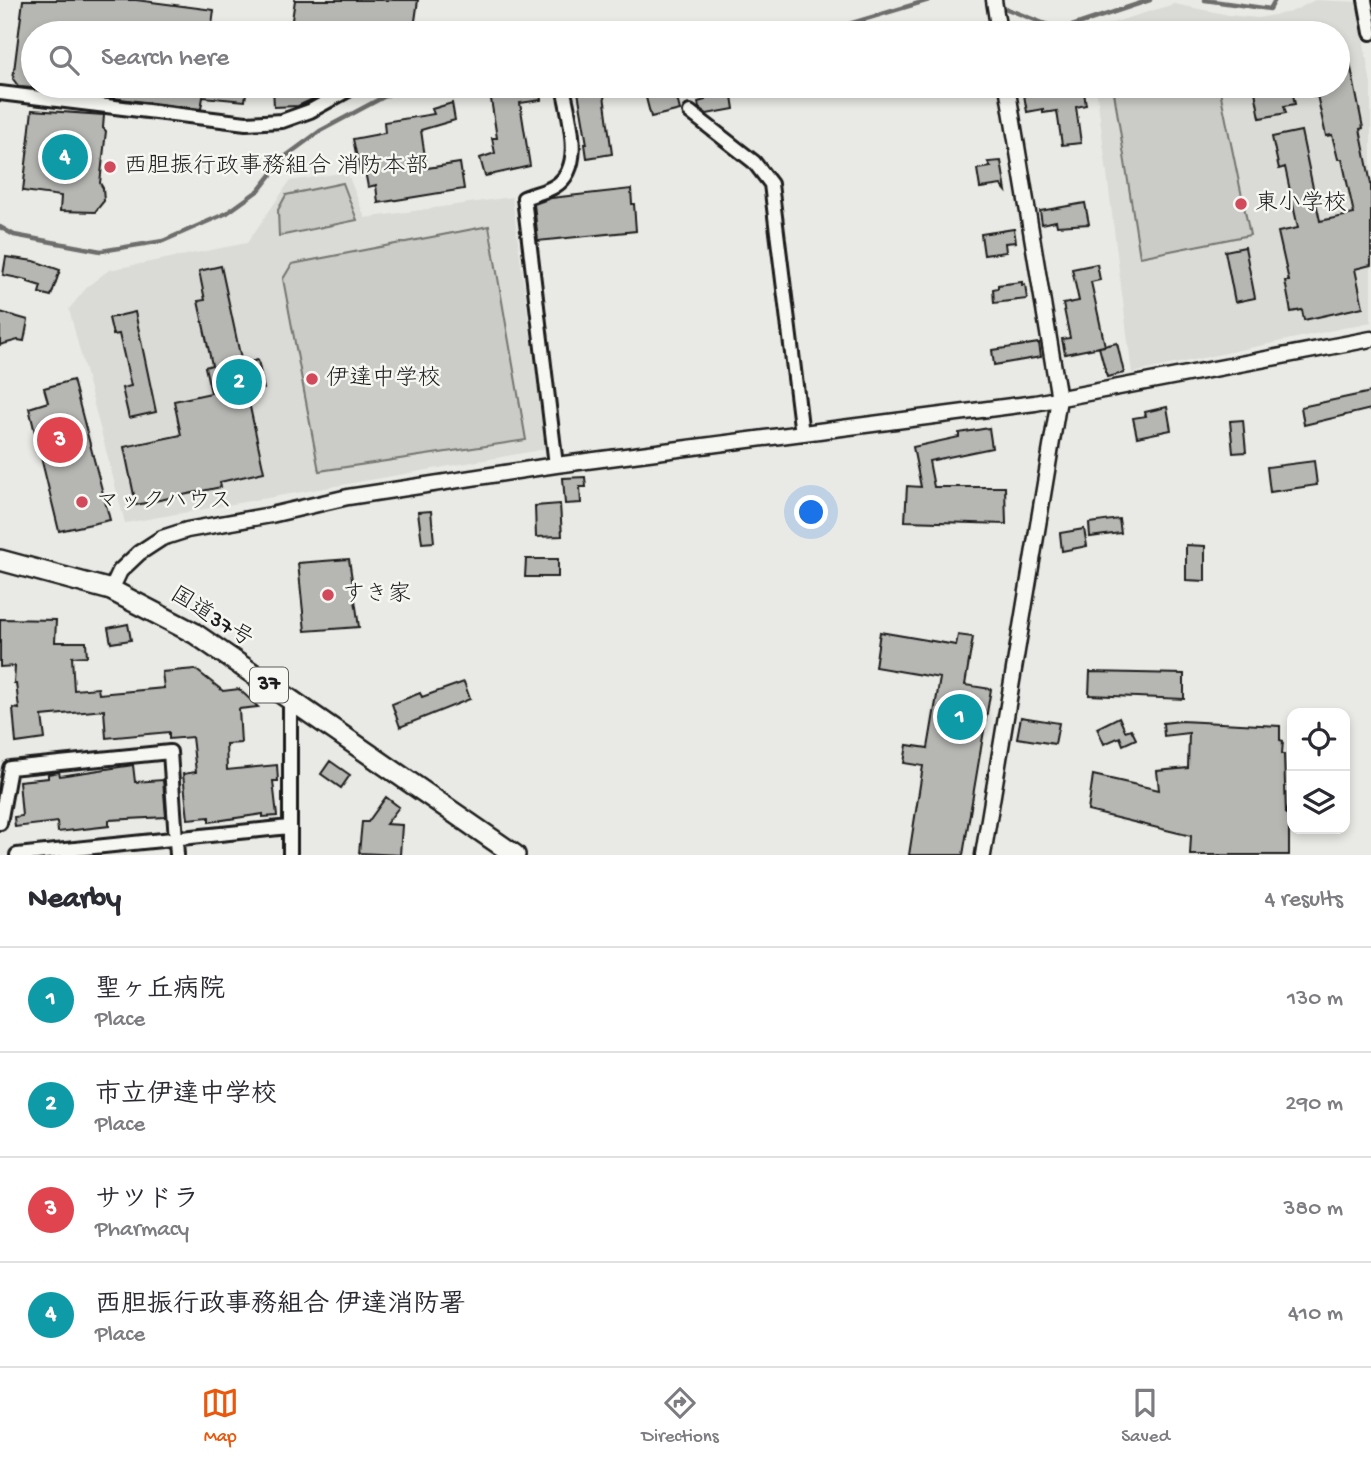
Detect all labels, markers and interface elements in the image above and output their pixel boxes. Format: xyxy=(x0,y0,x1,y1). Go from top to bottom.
search box xyxy=(21,21,1350,98)
icon: search xyxy=(45,41,83,79)
text: Search here xyxy=(101,44,229,75)
pin: 4 xyxy=(42,131,88,183)
place label: 西胆振行政事務組合 消防本部 xyxy=(124,153,428,181)
marker: 西胆振行政事務組合 消防本部 xyxy=(102,159,118,175)
place label: 東小学校 xyxy=(1255,190,1347,218)
marker: 東小学校 xyxy=(1233,196,1249,212)
pin: 2 xyxy=(216,356,262,408)
place label: 伊達中学校 xyxy=(326,365,441,393)
marker: 伊達中学校 xyxy=(304,371,320,387)
pin: 3 xyxy=(37,414,83,466)
place label: マックハウス xyxy=(96,489,232,516)
marker: マックハウス xyxy=(74,494,90,510)
your location xyxy=(794,495,828,529)
street label: 国道37号 xyxy=(164,581,258,654)
place label: すき家 xyxy=(342,581,411,609)
marker: すき家 xyxy=(320,587,336,603)
road number: 37 xyxy=(250,668,288,702)
pin: 1 xyxy=(937,691,983,743)
map controls xyxy=(1287,708,1350,834)
button: locate xyxy=(1287,708,1350,771)
button: layers xyxy=(1287,771,1350,834)
text: Nearby xyxy=(28,883,121,918)
text: 4 results xyxy=(1264,887,1343,914)
text: 聖ヶ丘病院 xyxy=(95,976,225,1007)
text: 1 xyxy=(46,986,56,1013)
text: 130 m xyxy=(1287,986,1343,1013)
text: Place xyxy=(95,1007,145,1034)
text: 市立伊達中学校 xyxy=(95,1081,277,1112)
text: 2 xyxy=(45,1091,57,1118)
text: 290 m xyxy=(1285,1091,1343,1118)
text: Place xyxy=(95,1112,145,1139)
text: サツドラ xyxy=(95,1186,199,1217)
text: 3 xyxy=(45,1196,57,1223)
text: 380 m xyxy=(1284,1196,1343,1223)
text: Pharmacy xyxy=(95,1217,189,1244)
text: 西胆振行政事務組合 伊達消防署 xyxy=(95,1291,465,1322)
text: 4 xyxy=(46,1301,56,1328)
text: 410 m xyxy=(1288,1301,1343,1328)
text: Place xyxy=(95,1322,145,1349)
tab: Map xyxy=(201,1384,239,1449)
tab: Directions xyxy=(642,1384,719,1449)
tab: Saved xyxy=(1121,1384,1170,1449)

